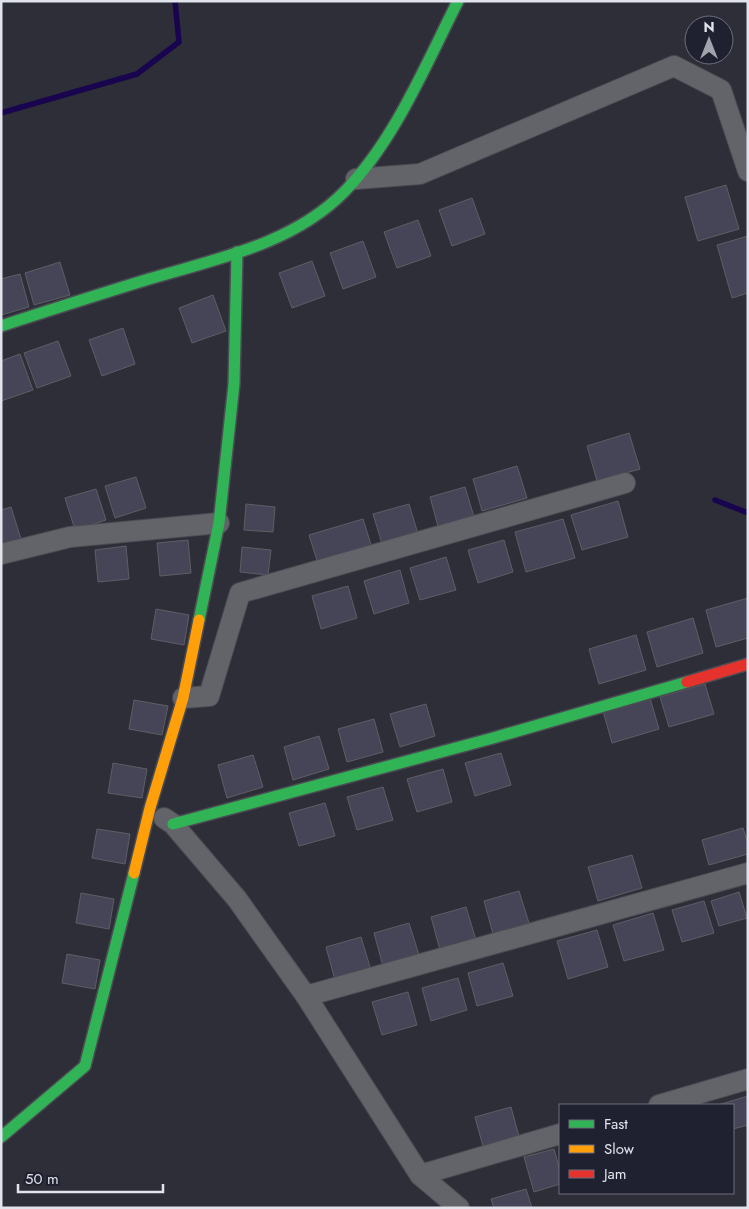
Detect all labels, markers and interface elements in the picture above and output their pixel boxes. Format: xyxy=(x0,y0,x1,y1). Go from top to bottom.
north arrow xyxy=(684,15,734,65)
text: N xyxy=(703,17,715,37)
legend xyxy=(559,1104,734,1194)
text: Fast xyxy=(604,1113,628,1135)
text: Slow xyxy=(604,1138,635,1160)
scale bar xyxy=(18,1162,162,1194)
text: Jam xyxy=(602,1163,627,1185)
text: 50 m xyxy=(25,1168,59,1190)

